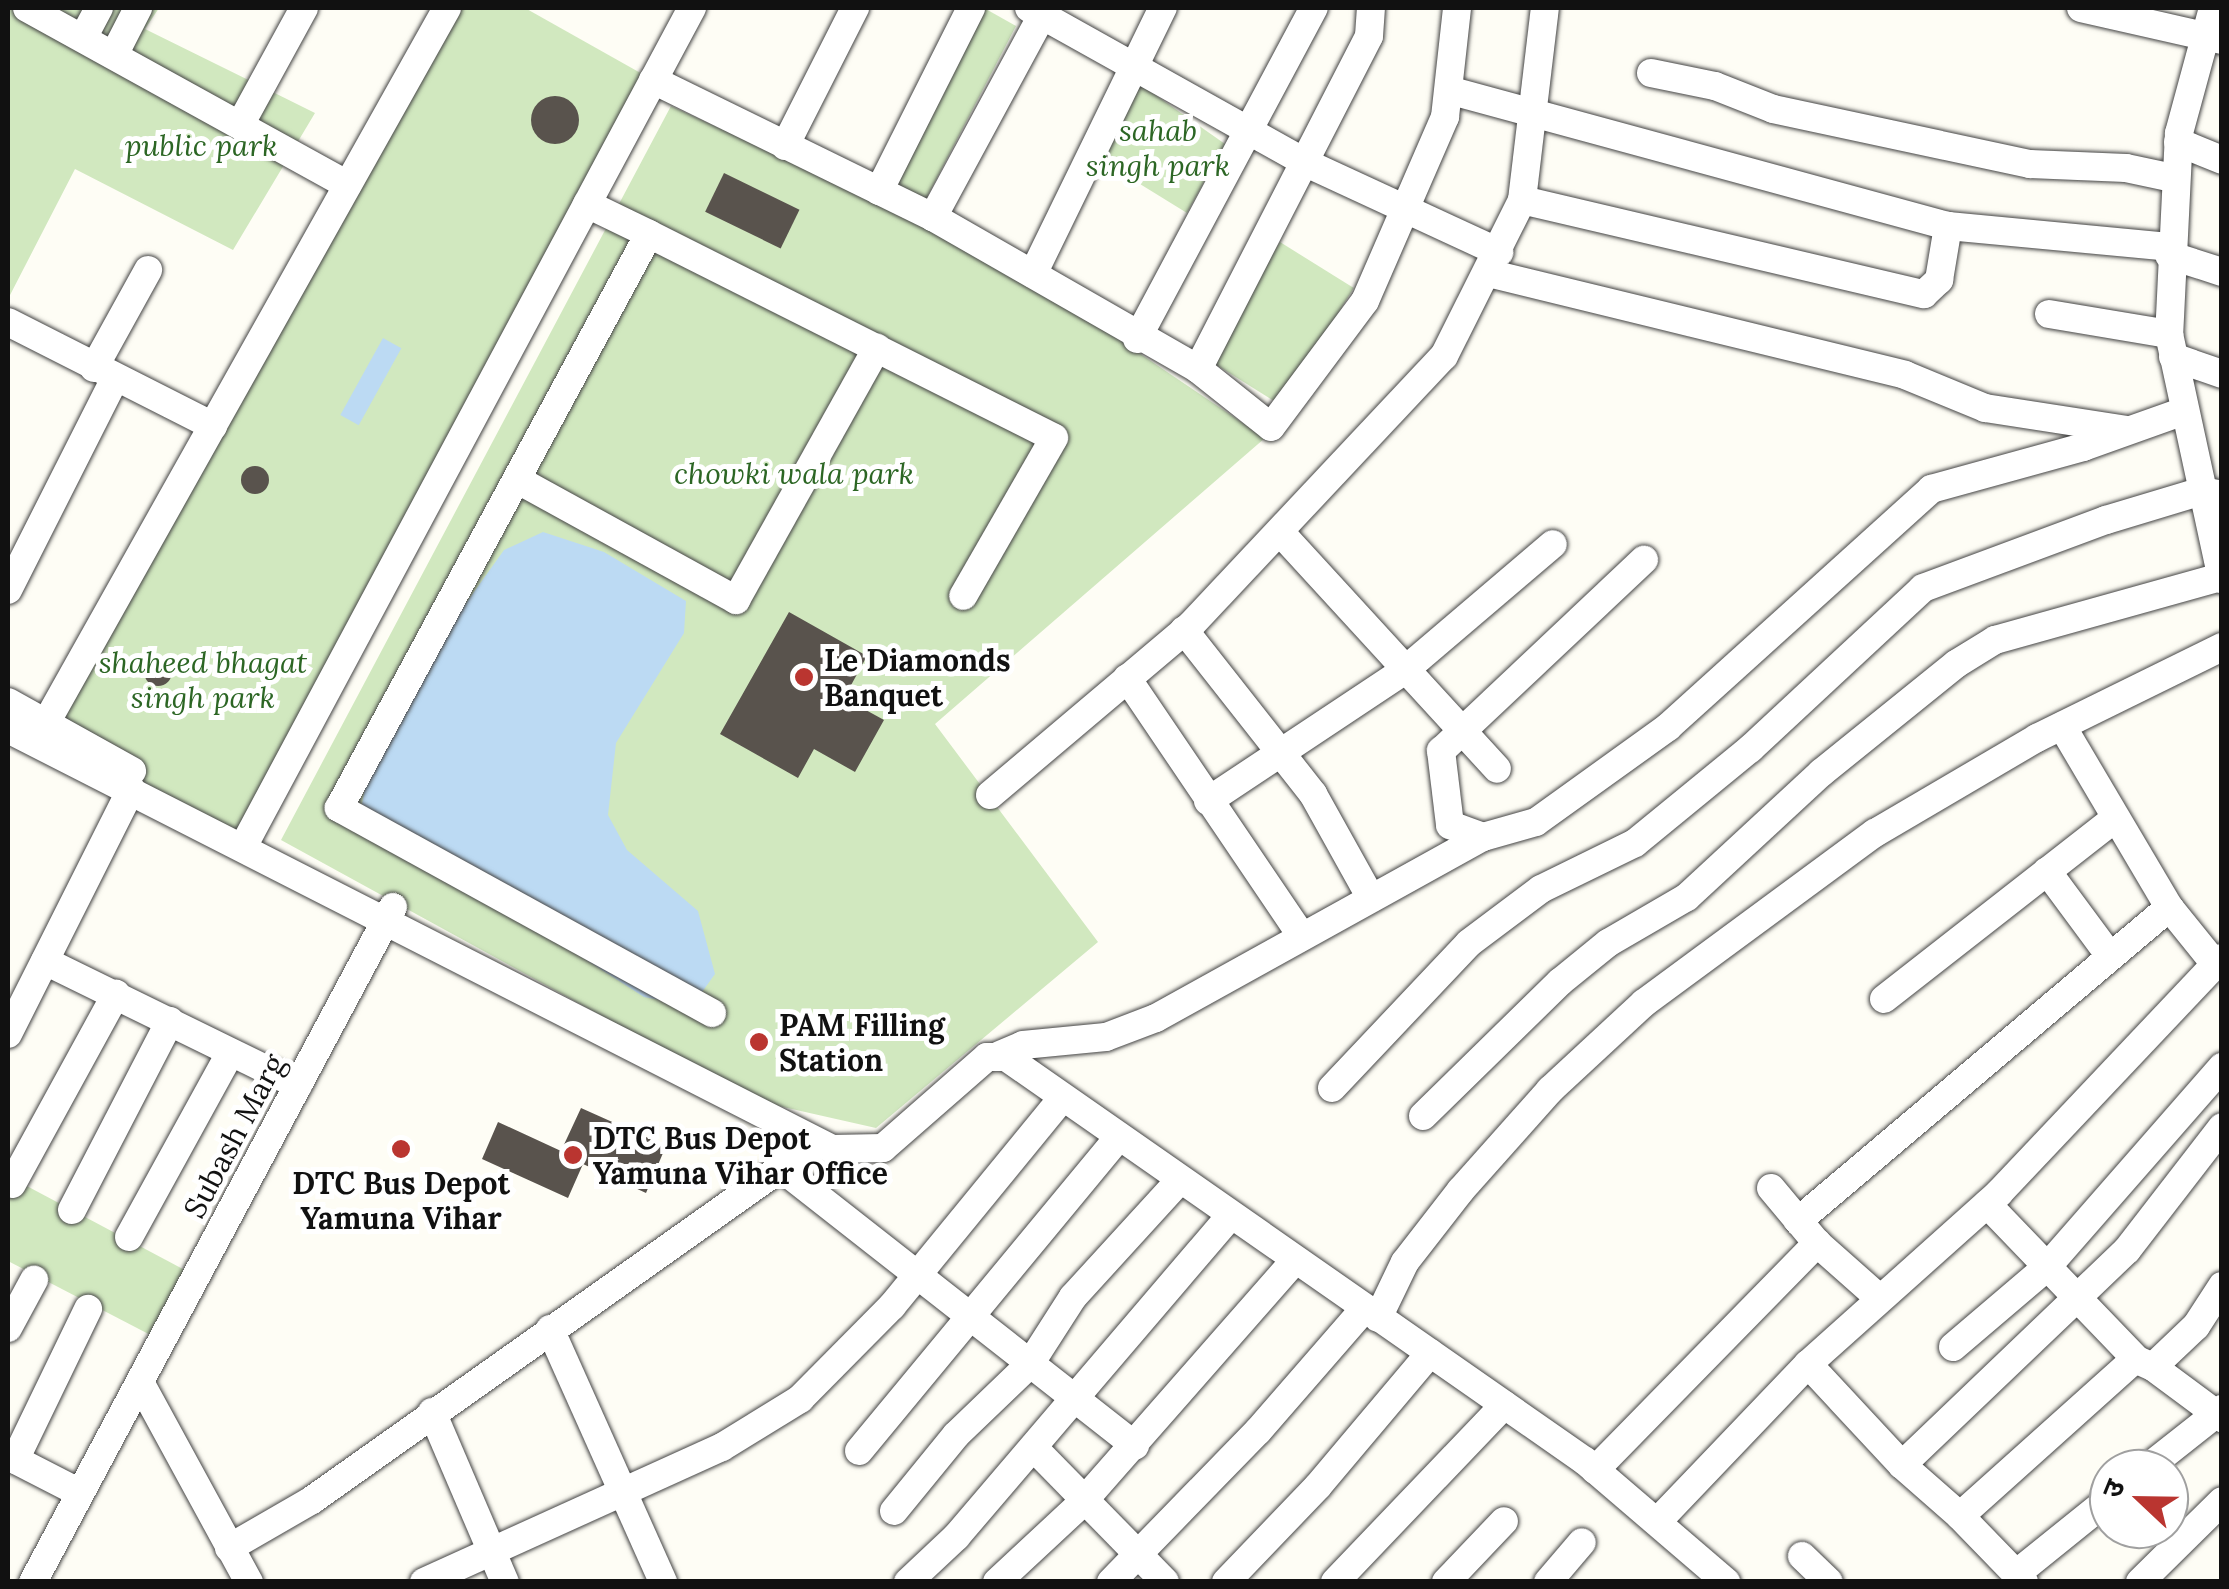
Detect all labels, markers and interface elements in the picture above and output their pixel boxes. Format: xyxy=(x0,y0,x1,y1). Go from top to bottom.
park label: sahab singh park xyxy=(1086,112,1230,182)
park label: public park xyxy=(124,127,278,163)
park label: chowki wala park xyxy=(674,455,914,491)
place label: Le Diamonds Banquet xyxy=(824,642,1010,712)
park label: shaheed bhagat singh park xyxy=(99,644,307,714)
marker: Le Diamonds Banquet xyxy=(793,666,815,688)
place label: PAM Filling Station xyxy=(779,1007,945,1078)
marker: PAM Filling Station xyxy=(748,1031,770,1053)
street label: Subash Marg xyxy=(176,1048,292,1224)
place label: DTC Bus Depot Yamuna Vihar Office xyxy=(593,1120,888,1190)
marker: DTC Bus Depot Yamuna Vihar xyxy=(390,1138,412,1160)
marker: DTC Bus Depot Yamuna Vihar Office xyxy=(562,1144,584,1166)
place label: DTC Bus Depot Yamuna Vihar xyxy=(292,1165,510,1236)
north arrow xyxy=(2089,1449,2189,1549)
text: उ xyxy=(2093,1474,2133,1503)

